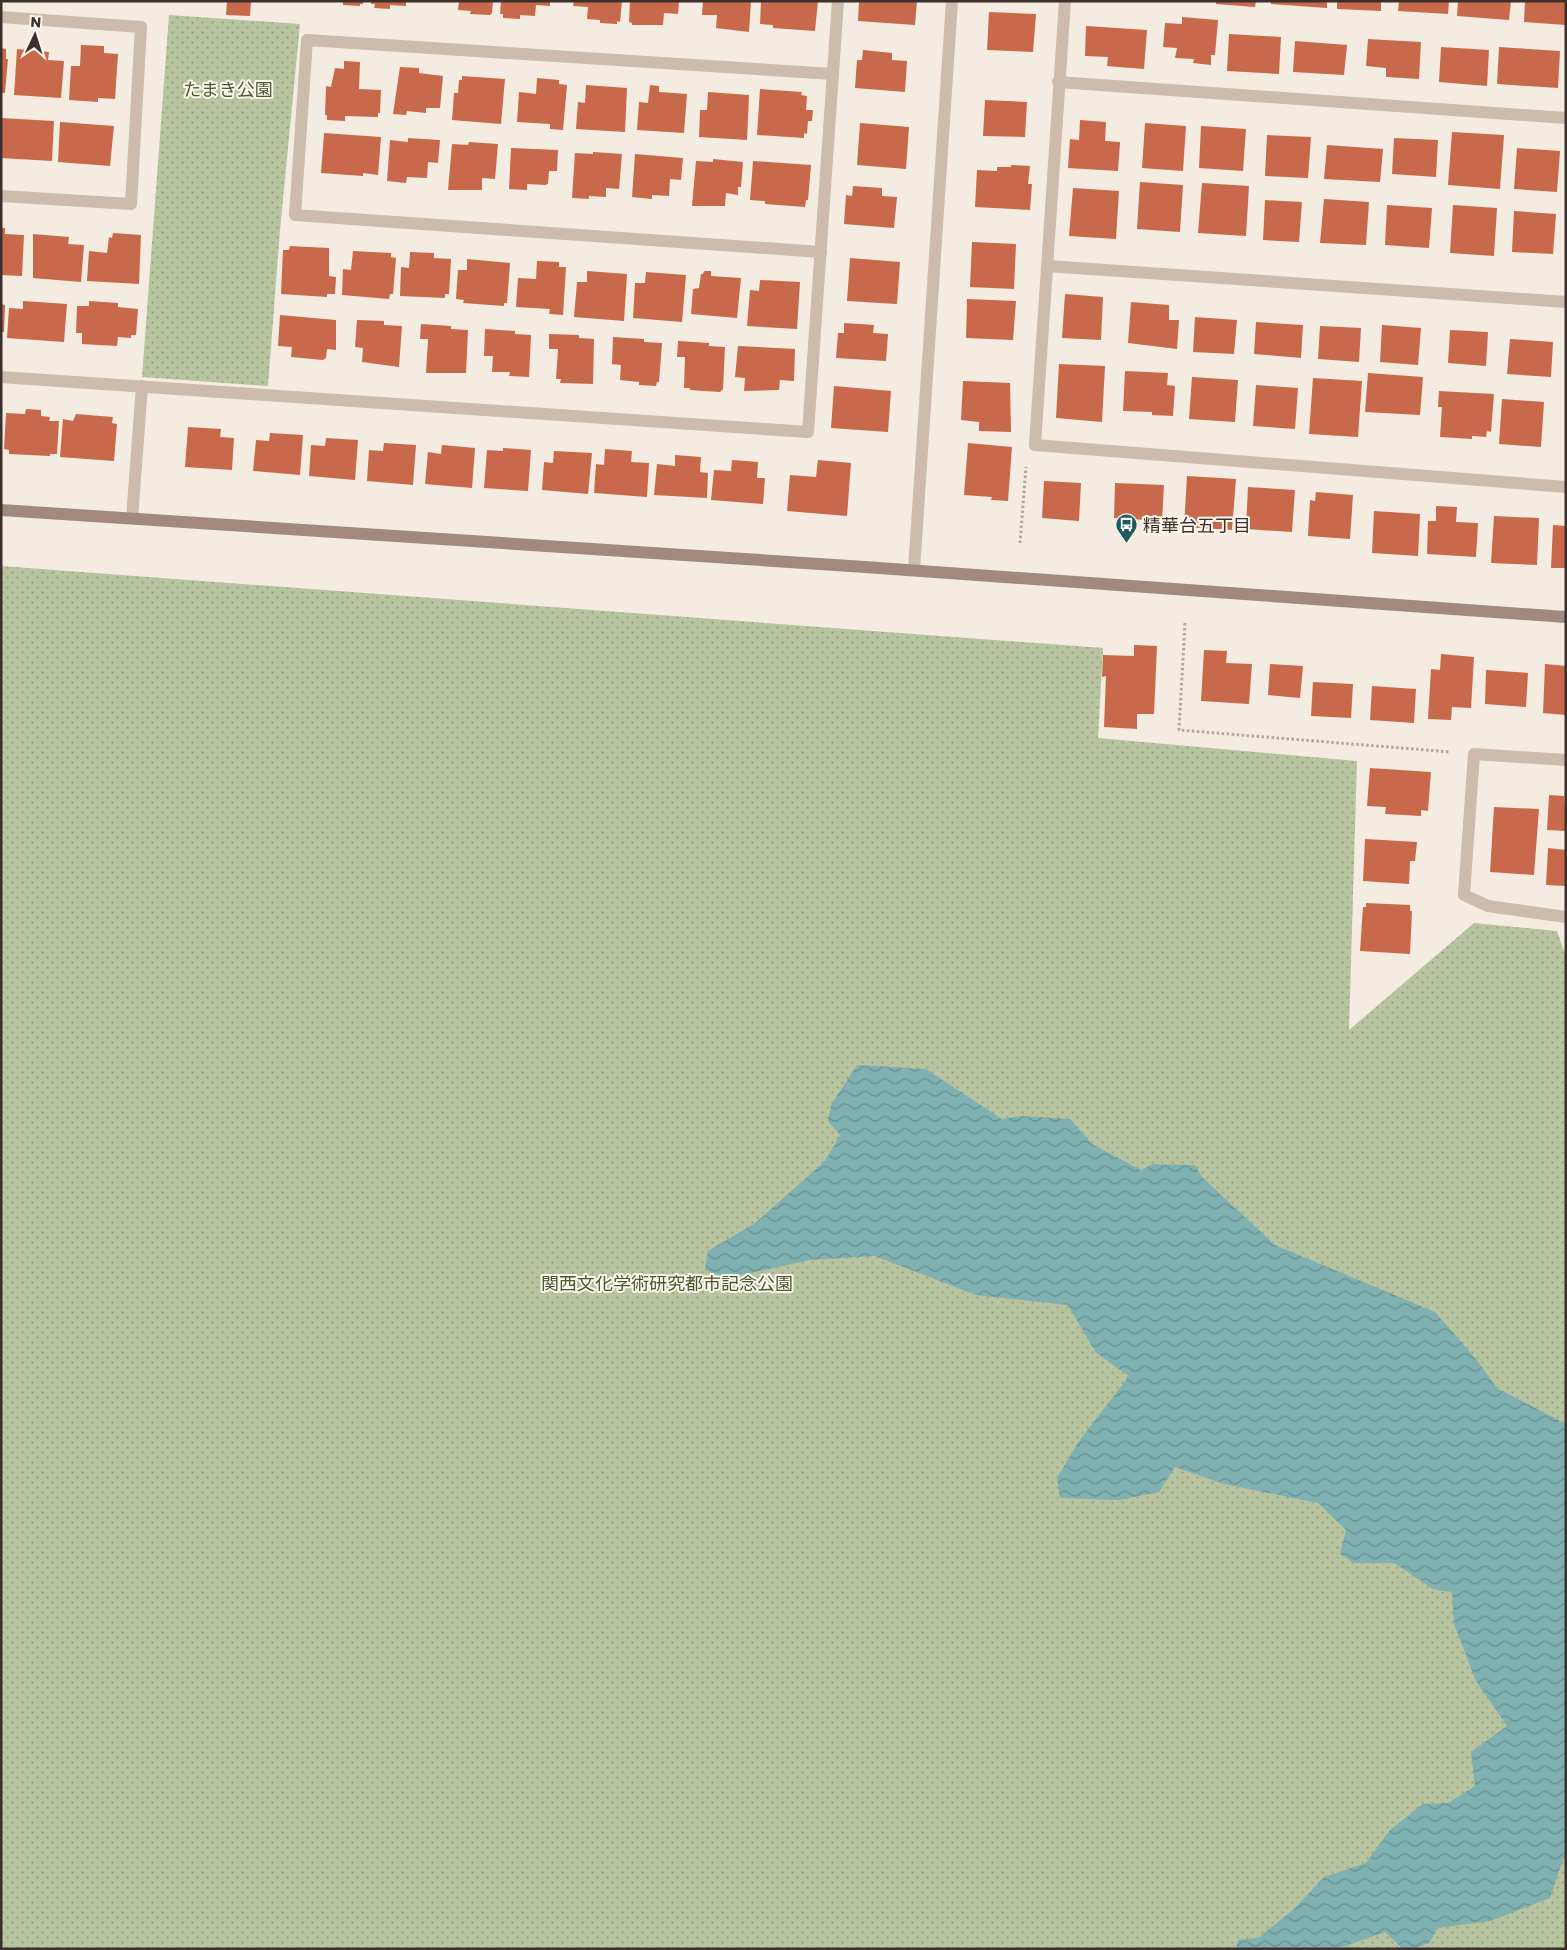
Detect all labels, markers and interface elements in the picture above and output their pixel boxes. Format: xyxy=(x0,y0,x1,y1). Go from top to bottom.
north arrow xyxy=(10,10,60,60)
text: N xyxy=(30,12,42,32)
park label: たまき公園 xyxy=(183,77,273,102)
bus stop icon: 精華台五丁目 xyxy=(1115,513,1139,544)
place label: 精華台五丁目 xyxy=(1143,513,1251,538)
park label: 関西文化学術研究都市記念公園 xyxy=(541,1271,793,1296)

